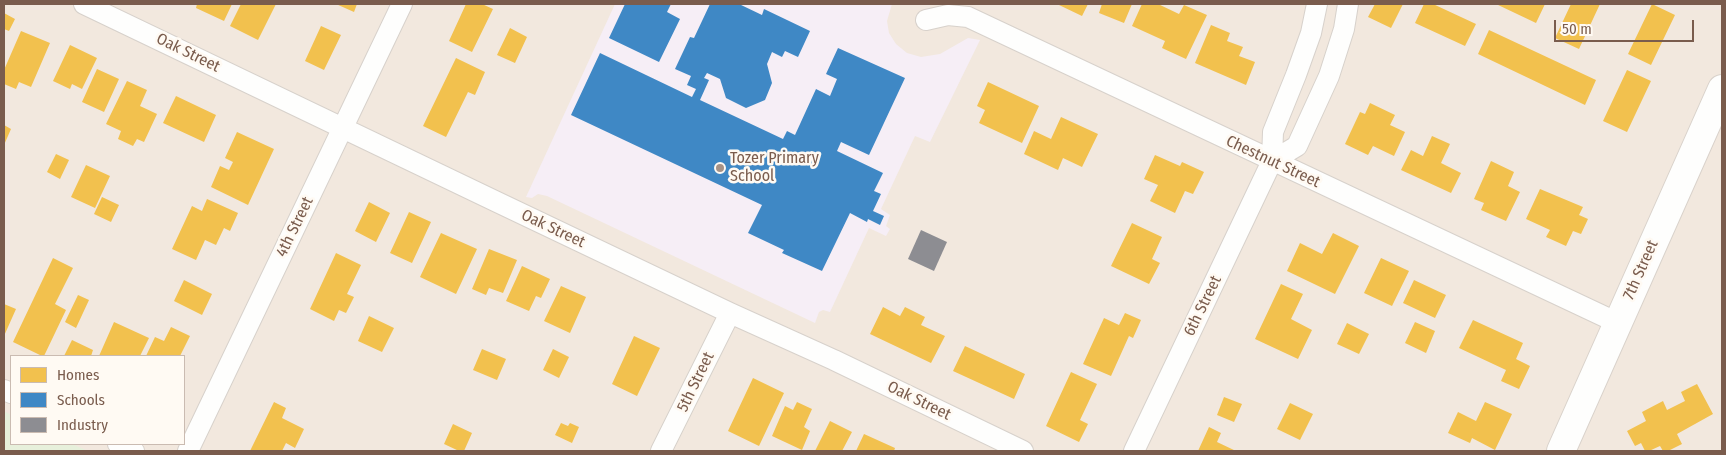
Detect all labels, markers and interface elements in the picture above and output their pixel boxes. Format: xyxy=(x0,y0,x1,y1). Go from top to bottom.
scale bar xyxy=(1556,10,1696,42)
text: 50 m xyxy=(1562,20,1592,38)
street label: Oak Street xyxy=(153,29,223,77)
street label: Chestnut Street xyxy=(1223,132,1323,192)
place label: Tozer Primary School xyxy=(730,149,819,187)
marker: Tozer Primary School xyxy=(714,162,726,174)
street label: 4th Street xyxy=(272,194,318,260)
street label: Oak Street xyxy=(518,206,588,252)
street label: 7th Street xyxy=(1619,237,1663,303)
street label: 6th Street xyxy=(1180,273,1226,339)
street label: 5th Street xyxy=(673,349,719,415)
legend xyxy=(10,355,185,445)
text: Homes xyxy=(57,366,99,384)
street label: Oak Street xyxy=(884,377,954,425)
text: Schools xyxy=(57,391,105,409)
text: Industry xyxy=(57,416,108,434)

